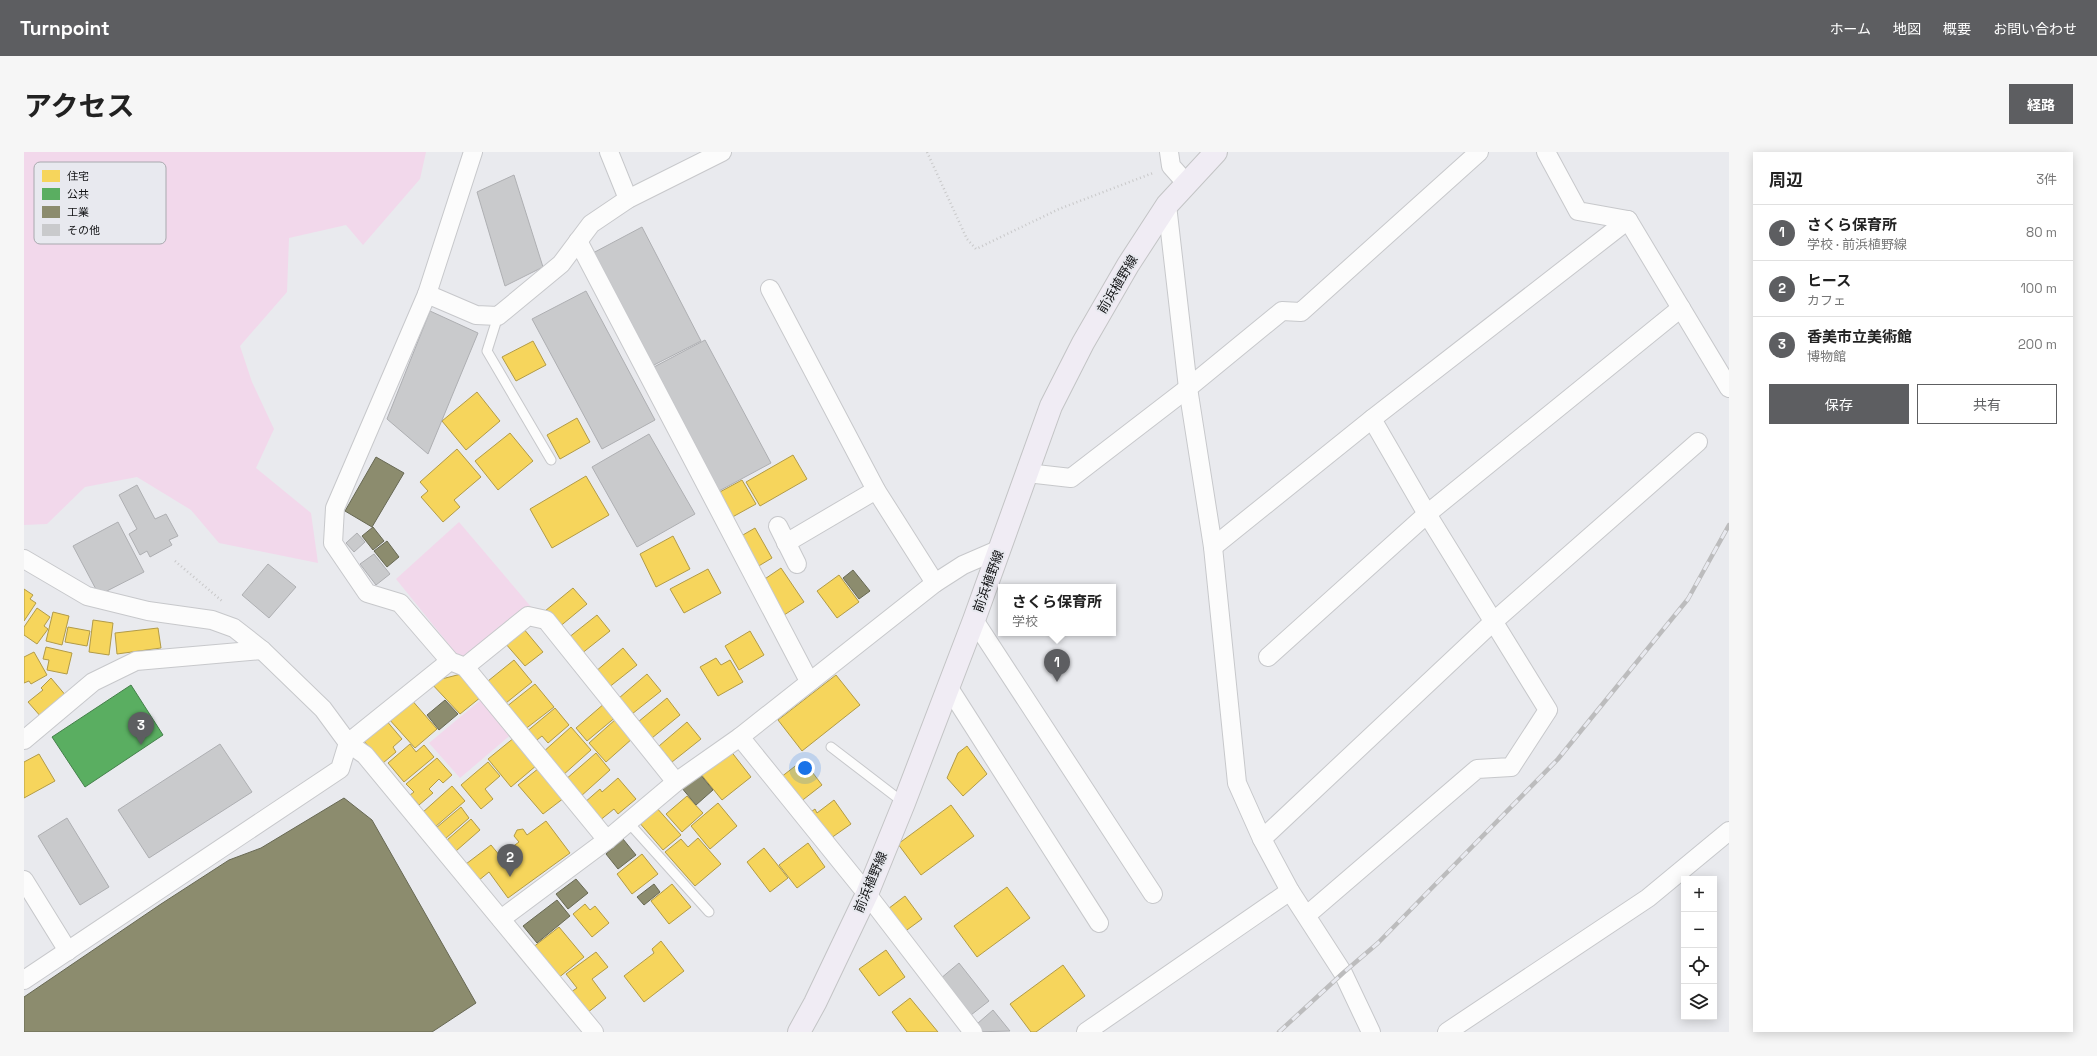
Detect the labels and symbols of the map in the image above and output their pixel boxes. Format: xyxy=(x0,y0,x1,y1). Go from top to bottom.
legend xyxy=(34,162,166,244)
text: 住宅 xyxy=(67,169,89,183)
text: 公共 xyxy=(67,187,89,201)
text: 工業 xyxy=(67,205,89,219)
text: その他 xyxy=(67,223,100,237)
street label: 前浜植野線 xyxy=(1093,252,1141,316)
street label: 前浜植野線 xyxy=(969,548,1008,615)
pin: 1 xyxy=(1044,649,1070,682)
pin: 3 xyxy=(128,712,154,745)
your location xyxy=(795,758,815,778)
pin: 2 xyxy=(497,844,523,877)
street label: 前浜植野線 xyxy=(850,849,891,915)

